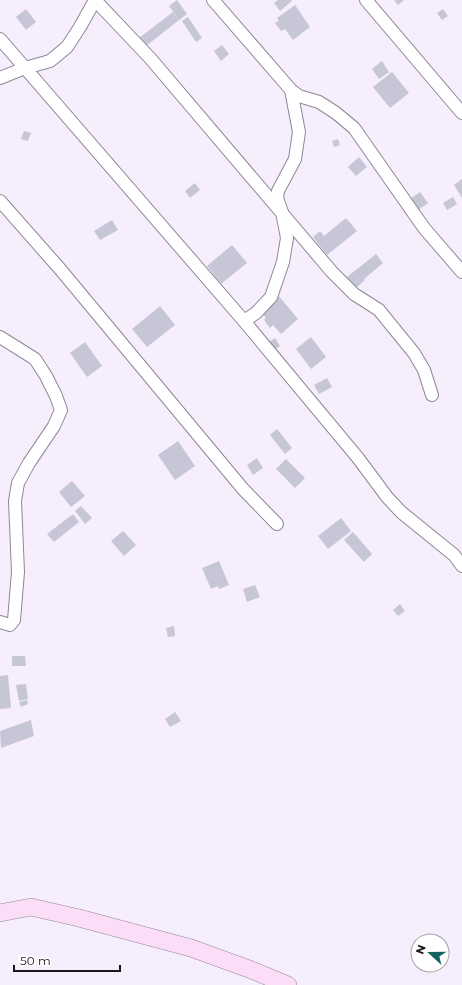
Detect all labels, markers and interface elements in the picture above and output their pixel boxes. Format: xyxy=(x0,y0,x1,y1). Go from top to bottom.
north arrow xyxy=(410,933,450,973)
text: N xyxy=(413,943,429,956)
scale bar xyxy=(14,947,120,973)
text: 50 m xyxy=(20,953,51,968)

